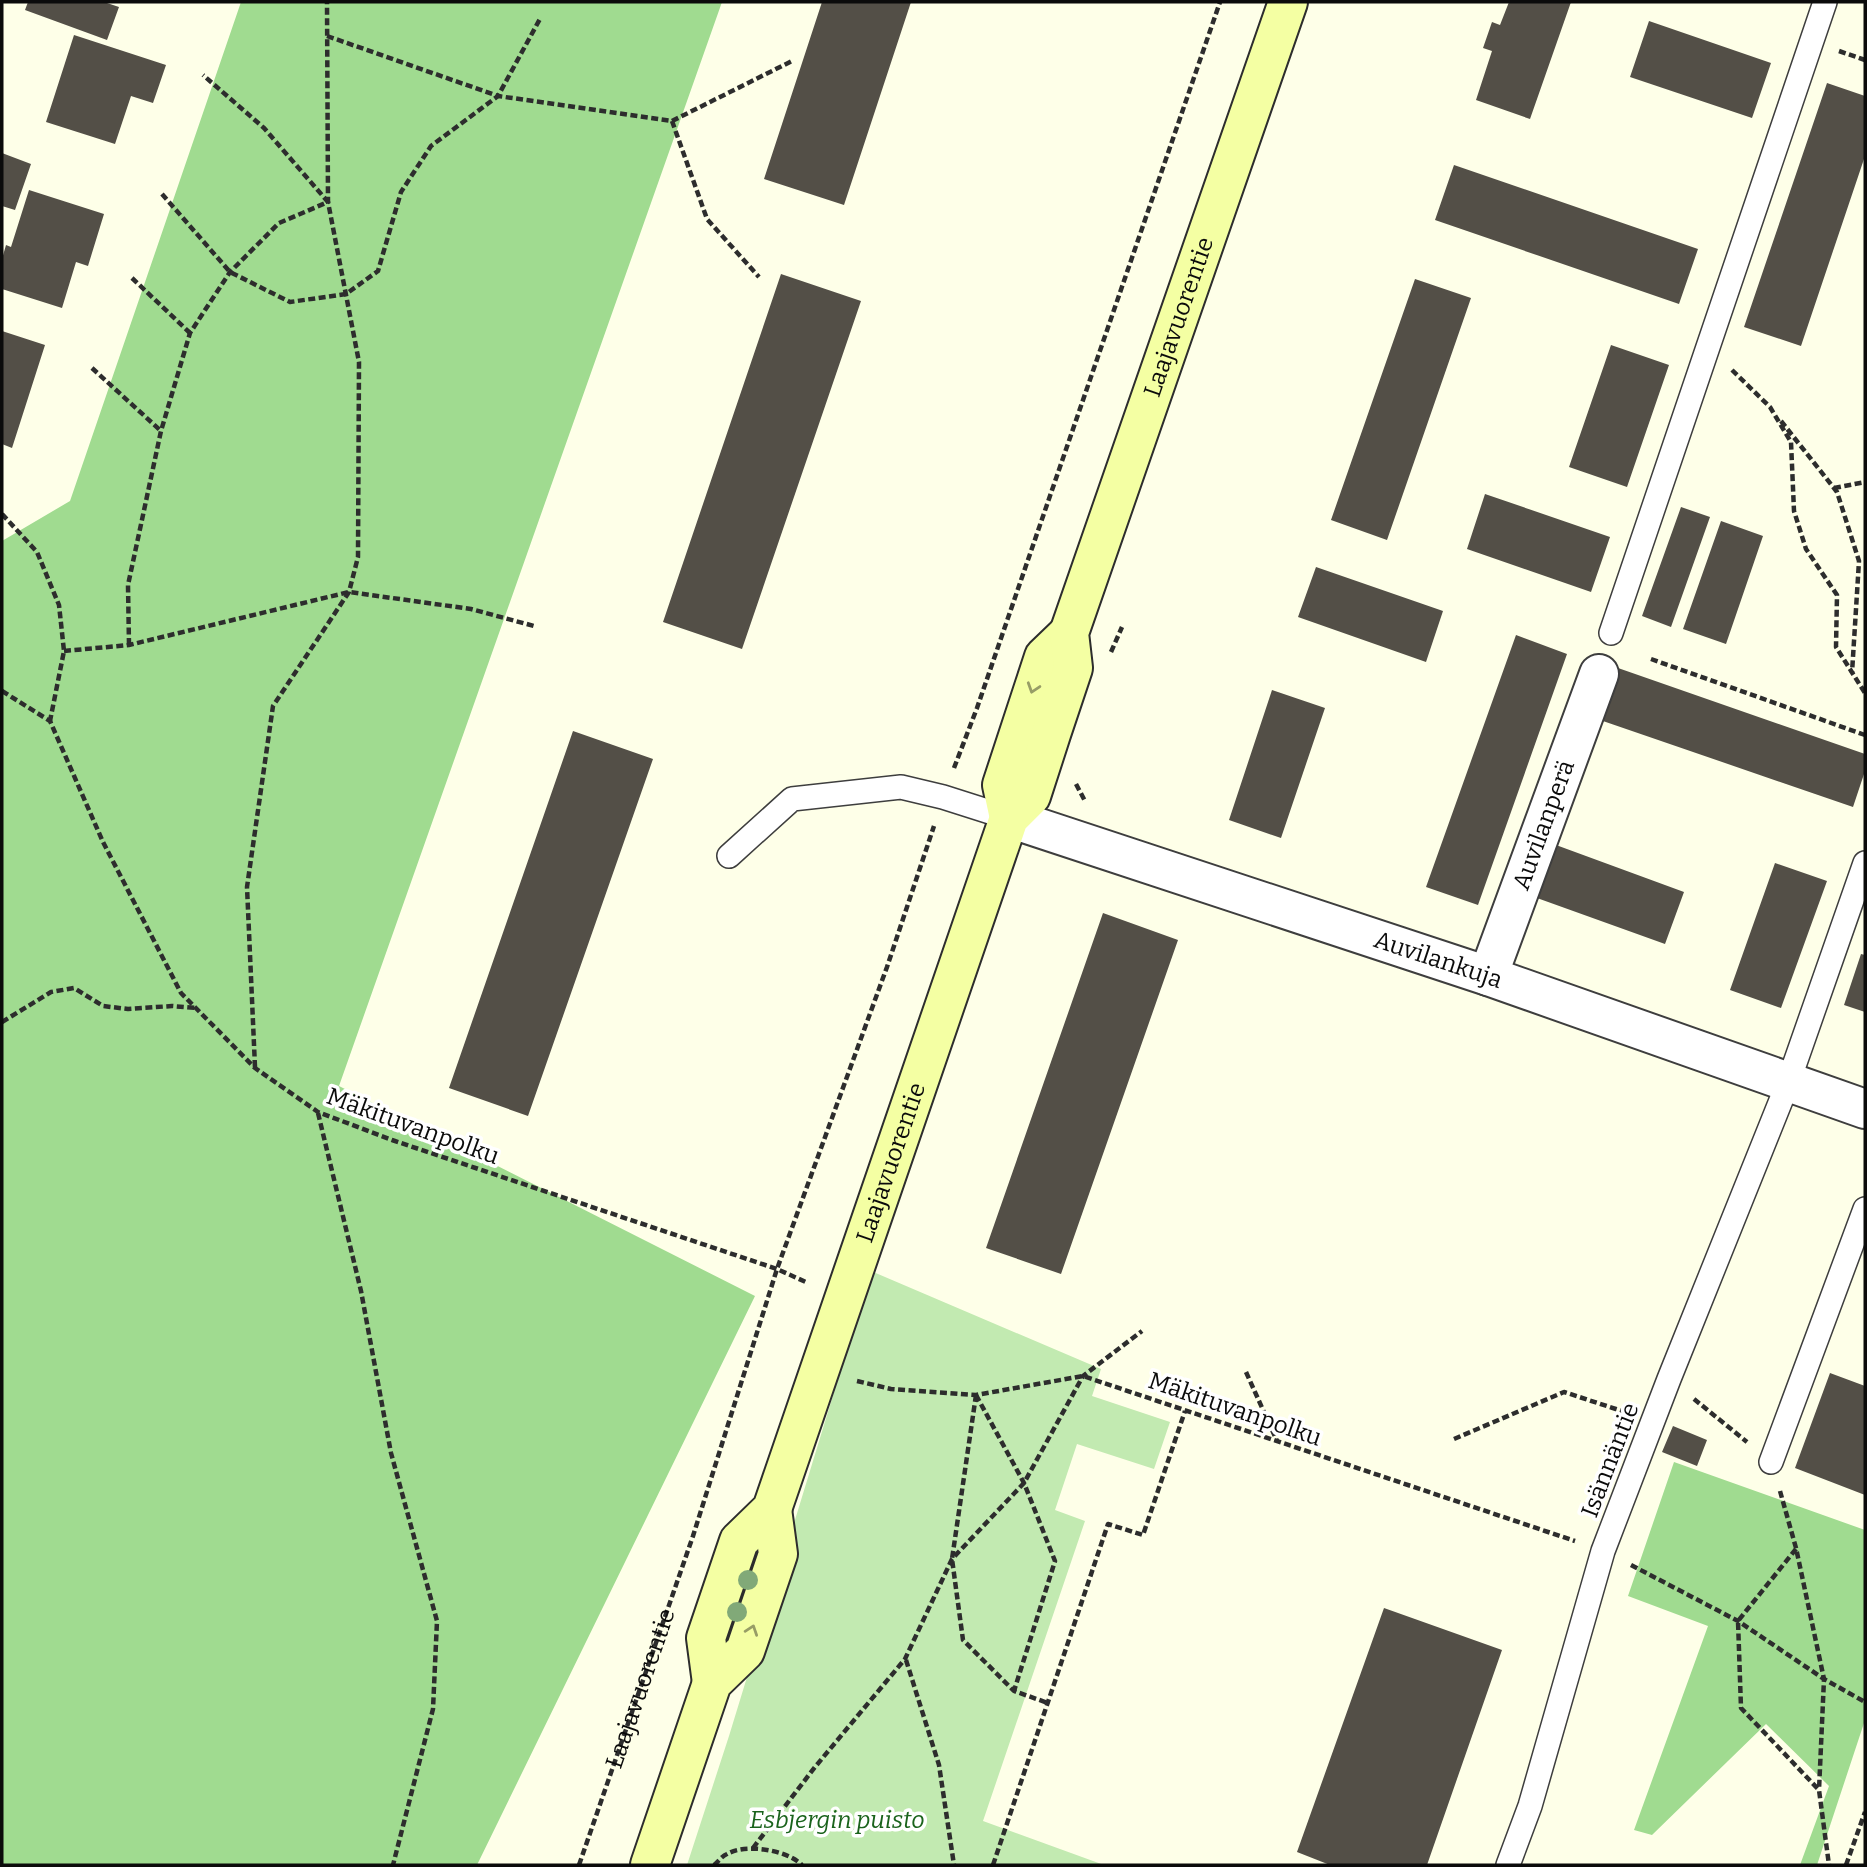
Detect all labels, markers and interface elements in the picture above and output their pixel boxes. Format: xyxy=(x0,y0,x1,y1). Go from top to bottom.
street label: Laajavuorentie xyxy=(1138,233,1219,400)
one-way arrow xyxy=(1027,682,1041,694)
street label: Auvilanperä xyxy=(1507,756,1580,894)
street label: Auvilankuja xyxy=(1371,925,1506,994)
street label: Laajavuorentie xyxy=(850,1079,931,1246)
street label: Mäkituvanpolku xyxy=(323,1082,503,1170)
street label: Mäkituvanpolku xyxy=(1145,1366,1325,1452)
street label: Isännäntie xyxy=(1575,1399,1645,1521)
street label: Laajavuorentie xyxy=(600,1605,681,1772)
one-way arrow xyxy=(744,1624,758,1637)
park label: Esbjergin puisto xyxy=(749,1806,925,1834)

